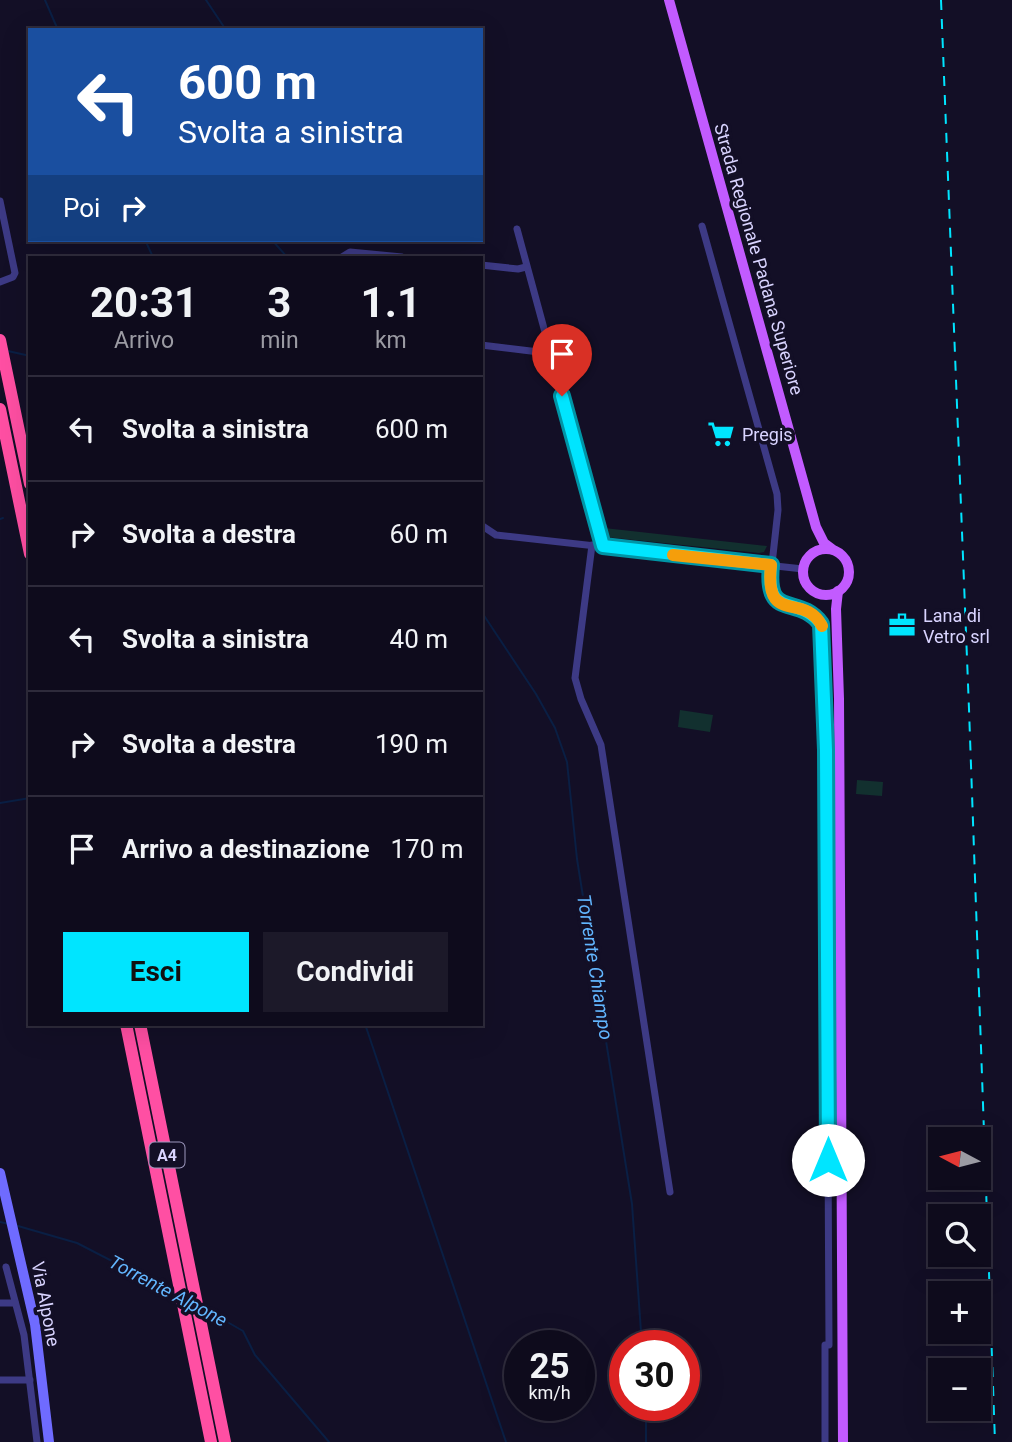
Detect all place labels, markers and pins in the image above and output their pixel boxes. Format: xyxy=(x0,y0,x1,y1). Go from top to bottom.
pin xyxy=(532,324,592,396)
supermarket icon: Pregis xyxy=(706,419,736,449)
place label: Pregis xyxy=(742,424,793,445)
place label: Lana di Vetro srl xyxy=(923,605,990,647)
office icon: Lana di Vetro srl xyxy=(887,610,917,640)

